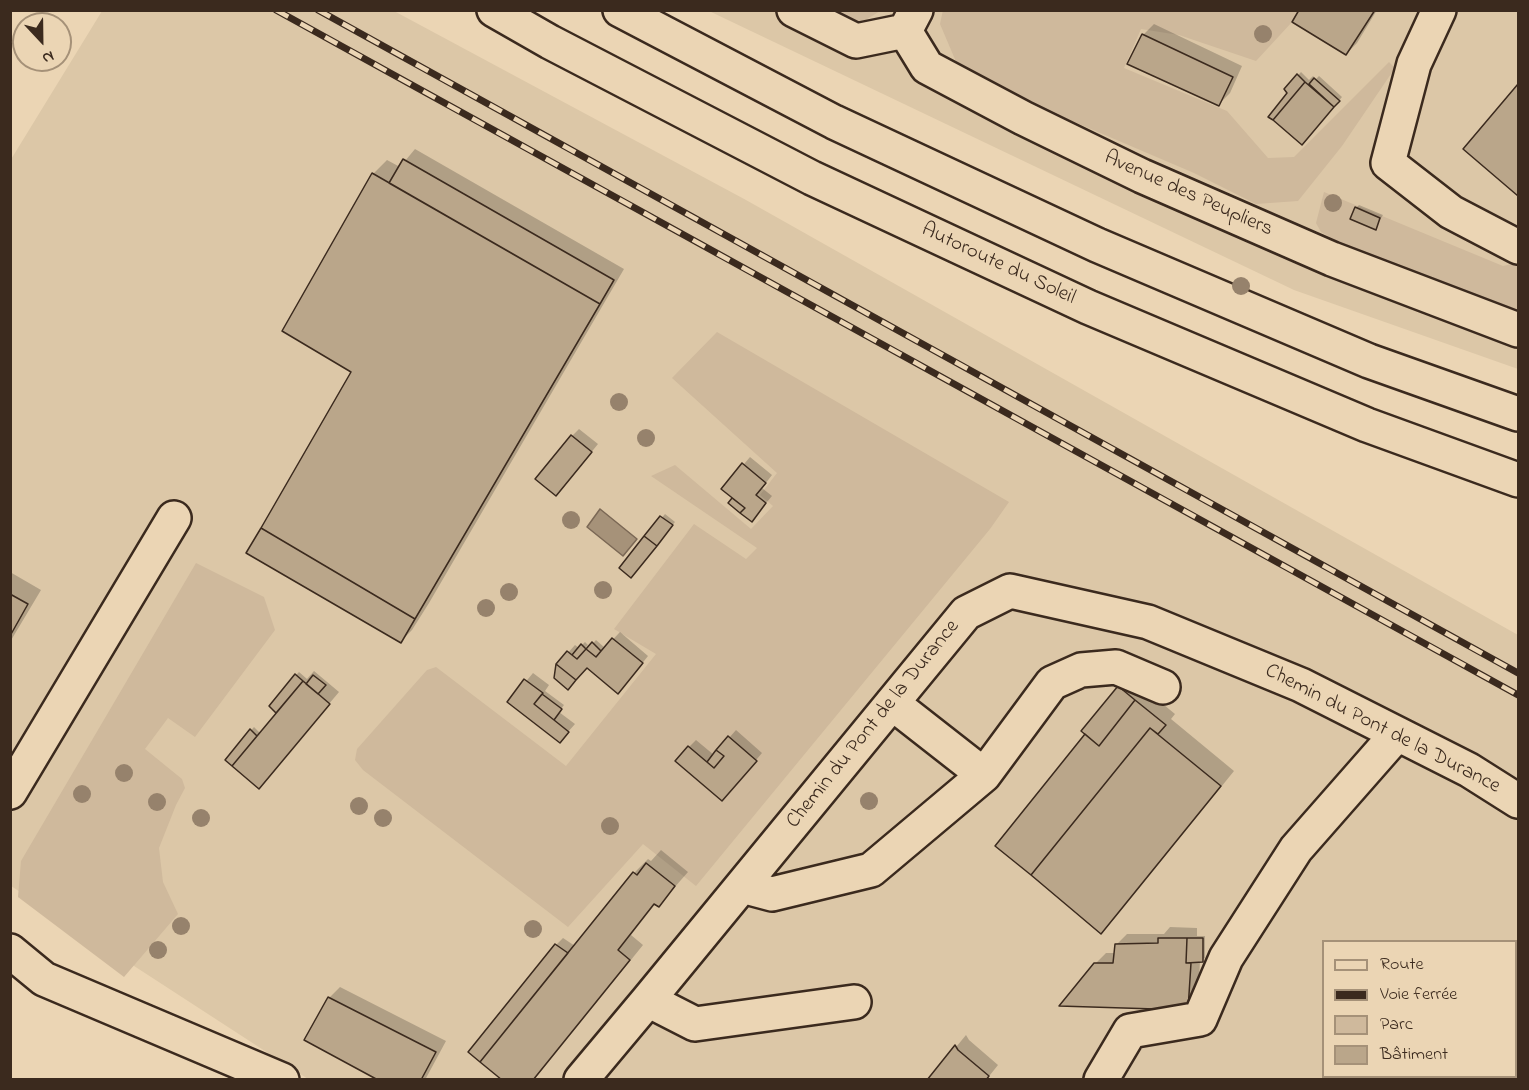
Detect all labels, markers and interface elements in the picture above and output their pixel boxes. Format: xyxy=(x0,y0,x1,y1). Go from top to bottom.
north arrow xyxy=(12,12,72,72)
text: N xyxy=(38,44,58,70)
street label: Avenue des Peupliers xyxy=(1100,146,1276,244)
street label: Autoroute du Soleil xyxy=(917,218,1079,312)
street label: Chemin du Pont de la Durance xyxy=(782,616,966,834)
street label: Chemin du Pont de la Durance xyxy=(1260,660,1504,800)
legend xyxy=(1322,940,1517,1078)
text: Route xyxy=(1380,952,1424,978)
text: Voie ferrée xyxy=(1380,982,1457,1008)
text: Parc xyxy=(1380,1012,1413,1038)
text: Bâtiment xyxy=(1380,1042,1448,1068)

